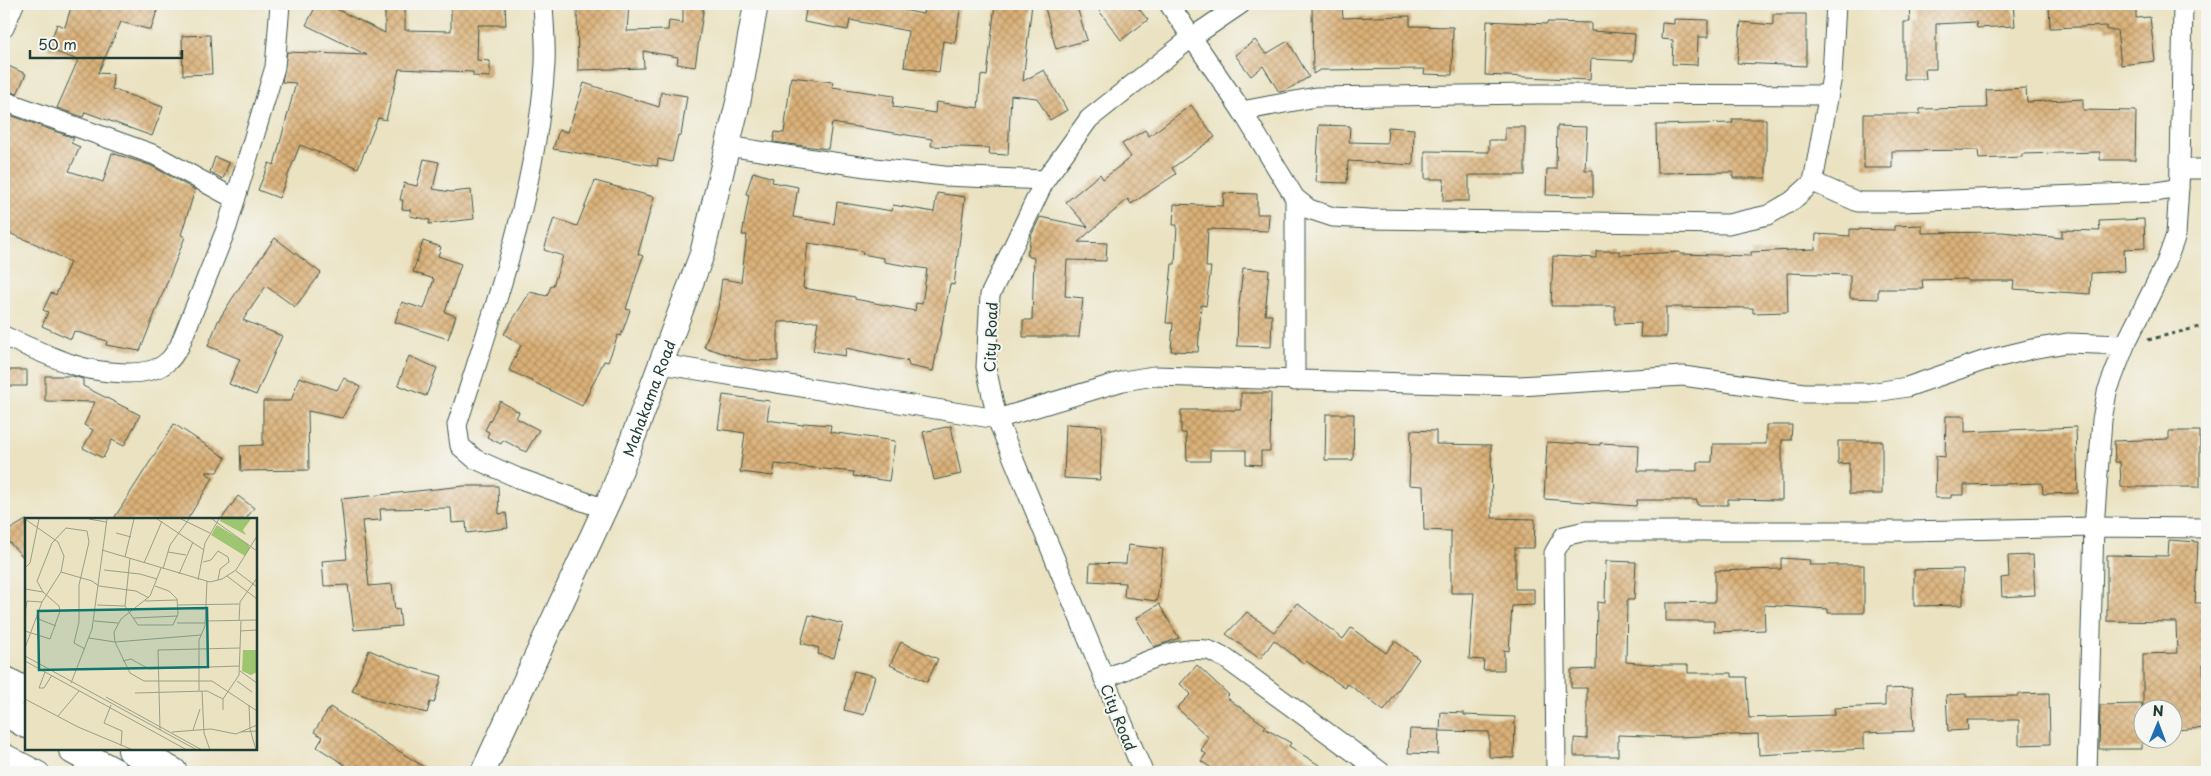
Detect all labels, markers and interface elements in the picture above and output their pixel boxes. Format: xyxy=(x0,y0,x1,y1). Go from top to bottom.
scale bar xyxy=(30,28,182,60)
text: 50 m xyxy=(38,32,77,55)
street label: City Road xyxy=(977,301,1003,373)
street label: Mahakama Road xyxy=(616,336,680,460)
inset map xyxy=(25,518,258,751)
street label: City Road xyxy=(1095,680,1143,754)
north arrow xyxy=(2134,698,2184,748)
text: N xyxy=(2153,700,2164,721)

